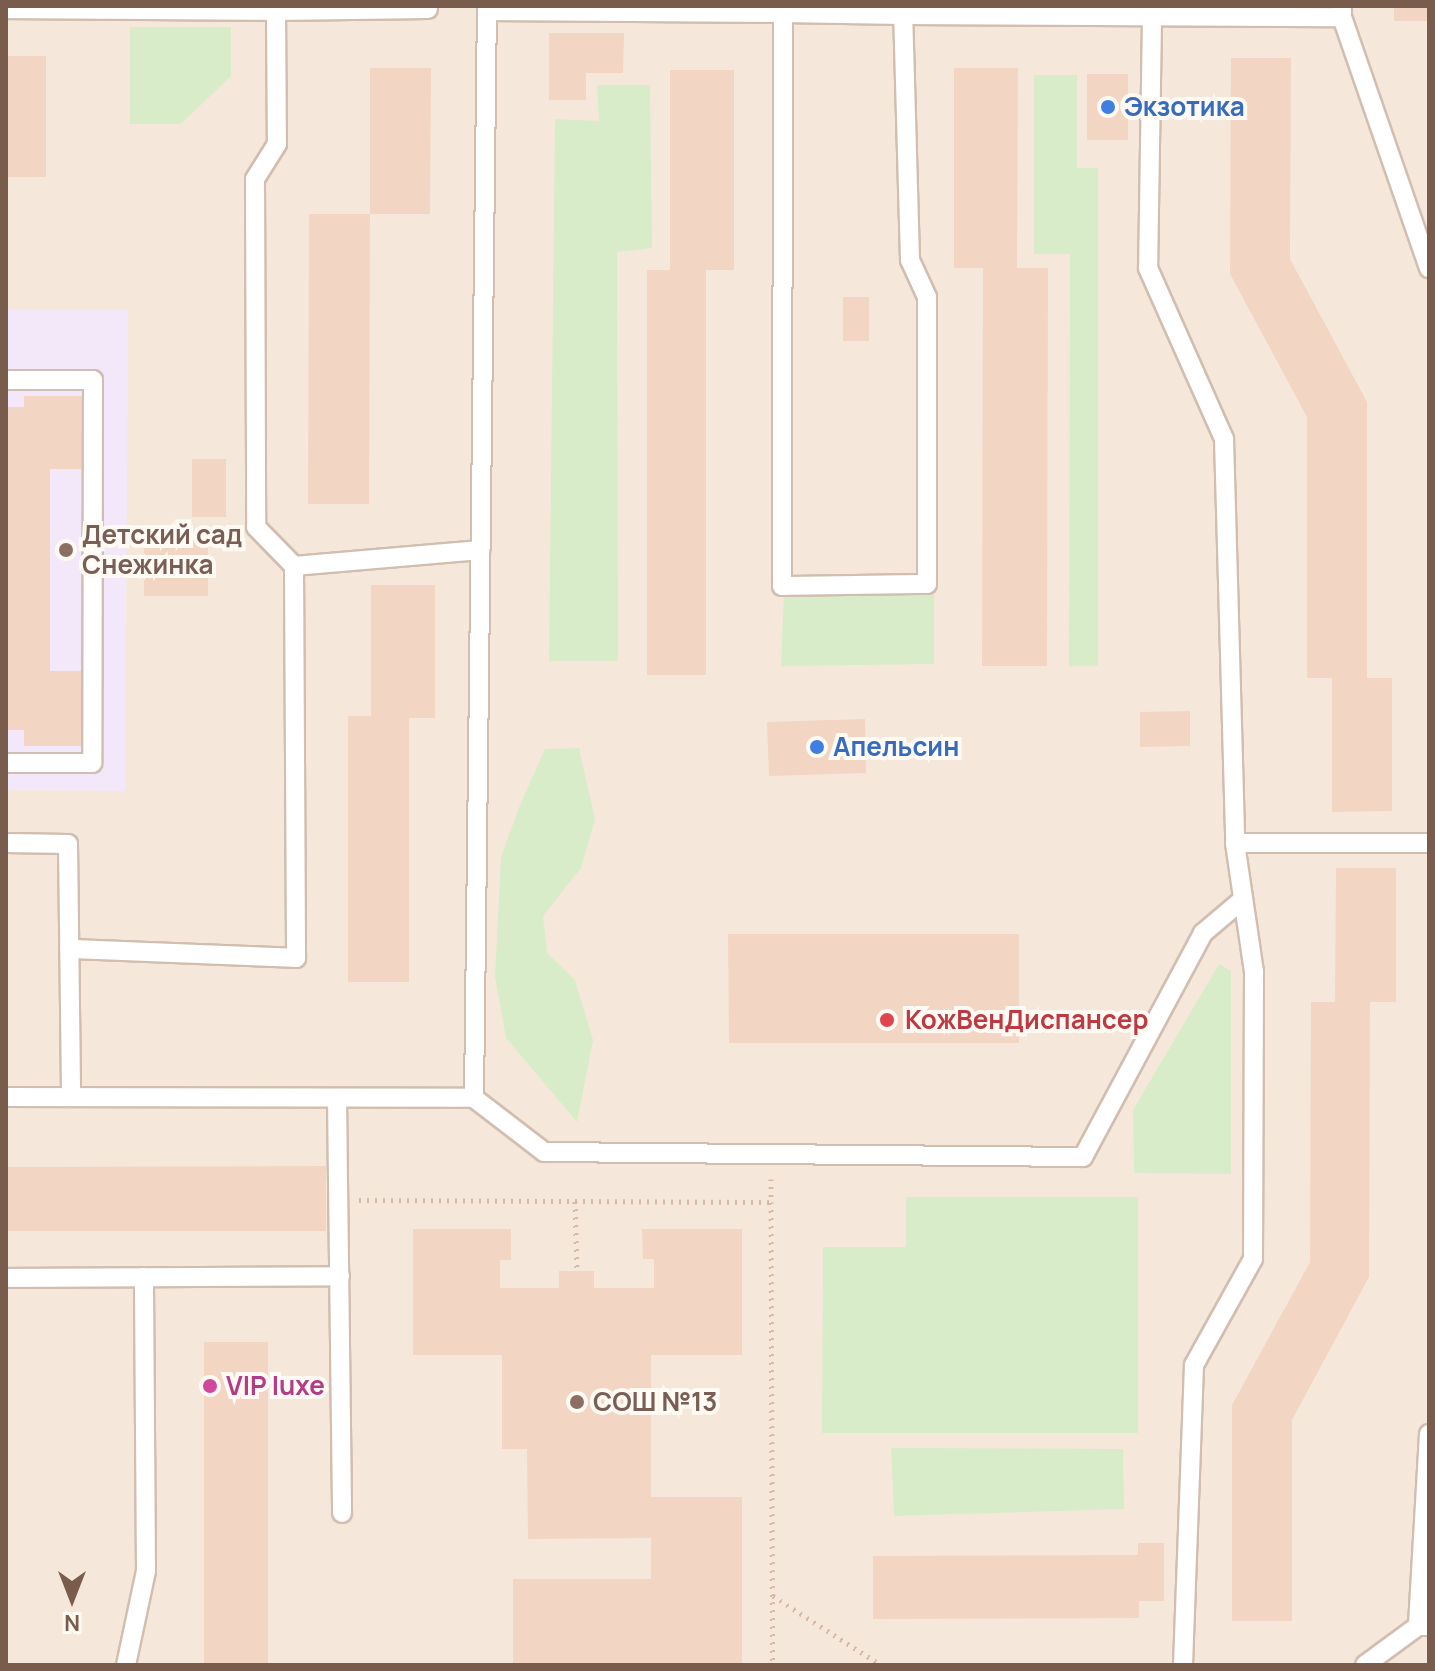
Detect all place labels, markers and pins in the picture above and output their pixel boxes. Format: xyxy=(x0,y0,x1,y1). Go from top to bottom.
place label: Экзотика xyxy=(1124,91,1245,123)
marker: Экзотика xyxy=(1099,98,1117,116)
place label: Детский сад Снежинка xyxy=(82,519,242,580)
marker: Детский сад Снежинка xyxy=(57,541,75,559)
place label: Апельсин xyxy=(833,731,959,763)
marker: Апельсин xyxy=(808,738,826,756)
place label: КожВенДиспансер xyxy=(905,1004,1148,1036)
marker: КожВенДиспансер xyxy=(876,1009,898,1031)
place label: VIP luxe xyxy=(226,1370,325,1402)
marker: VIP luxe xyxy=(201,1377,219,1395)
place label: СОШ №13 xyxy=(593,1386,717,1418)
marker: СОШ №13 xyxy=(568,1393,586,1411)

